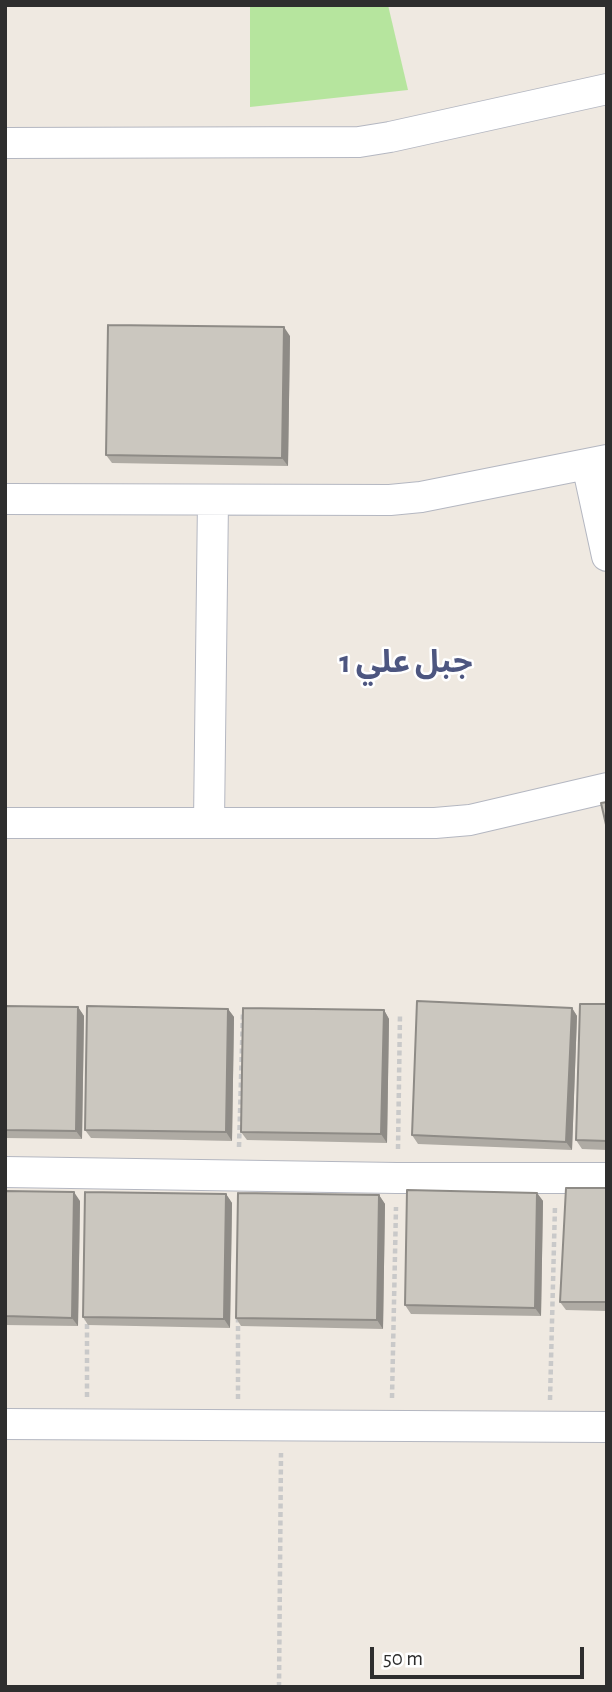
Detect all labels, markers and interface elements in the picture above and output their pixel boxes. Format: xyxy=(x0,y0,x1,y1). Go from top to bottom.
district label: جبل علي 1 xyxy=(339,643,473,681)
scale bar xyxy=(374,1632,588,1676)
text: 50 m xyxy=(383,1648,423,1669)

